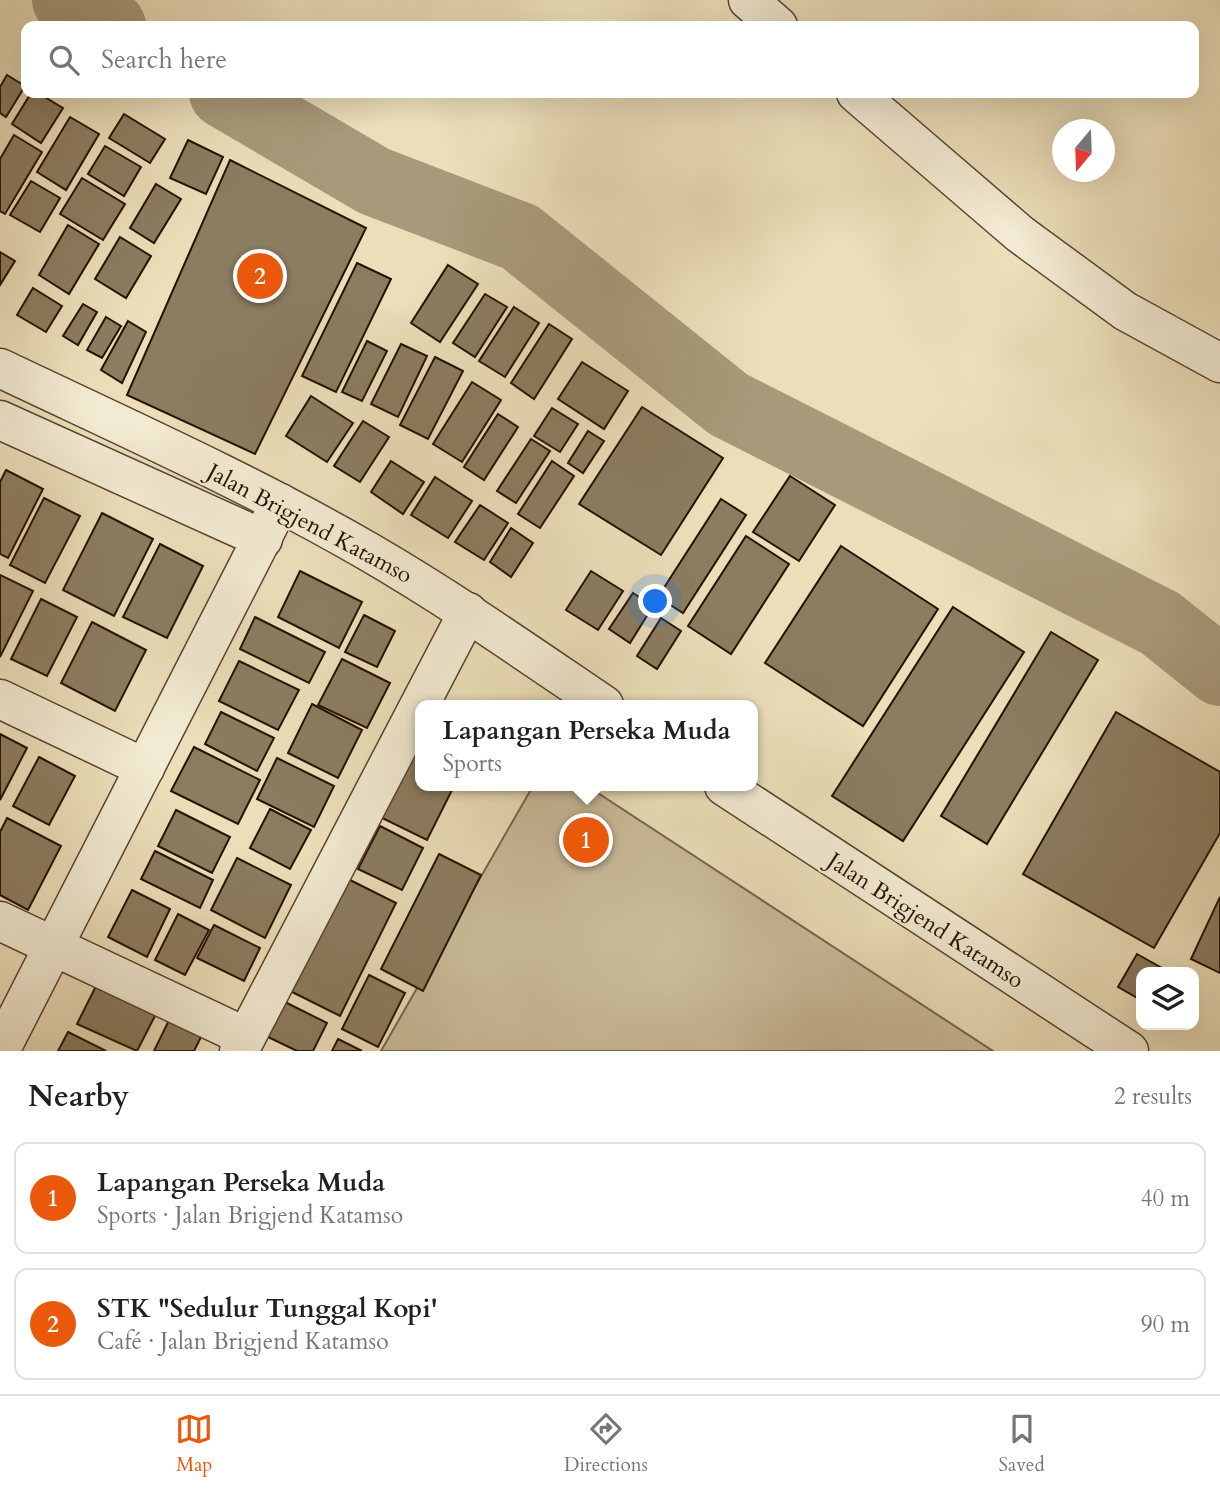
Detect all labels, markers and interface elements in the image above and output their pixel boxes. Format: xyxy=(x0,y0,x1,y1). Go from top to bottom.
search box xyxy=(21,21,1199,98)
icon: search xyxy=(45,41,83,79)
text: Search here xyxy=(101,42,227,77)
north arrow xyxy=(1052,119,1115,182)
pin: 2 xyxy=(237,250,283,302)
street label: Jalan Brigjend Katamso xyxy=(199,455,418,591)
your location xyxy=(638,584,672,618)
popup xyxy=(415,700,758,791)
text: Lapangan Perseka Muda xyxy=(442,713,731,748)
text: Sports xyxy=(442,748,502,779)
pin: 1 xyxy=(563,814,609,866)
street label: Jalan Brigjend Katamso xyxy=(819,844,1030,996)
map controls xyxy=(1136,967,1199,1030)
button: layers xyxy=(1136,967,1199,1030)
text: Nearby xyxy=(28,1076,129,1117)
text: 2 results xyxy=(1114,1081,1192,1112)
text: Lapangan Perseka Muda xyxy=(97,1165,385,1200)
text: 1 xyxy=(47,1183,59,1214)
text: 40 m xyxy=(1141,1183,1190,1214)
text: Sports · Jalan Brigjend Katamso xyxy=(97,1200,403,1231)
text: STK "Sedulur Tunggal Kopi' xyxy=(97,1291,437,1326)
text: 2 xyxy=(47,1309,59,1340)
text: 90 m xyxy=(1141,1309,1190,1340)
text: Café · Jalan Brigjend Katamso xyxy=(97,1326,389,1357)
tab: Map xyxy=(175,1410,213,1478)
tab: Directions xyxy=(564,1410,648,1478)
tab: Saved xyxy=(999,1410,1045,1478)

